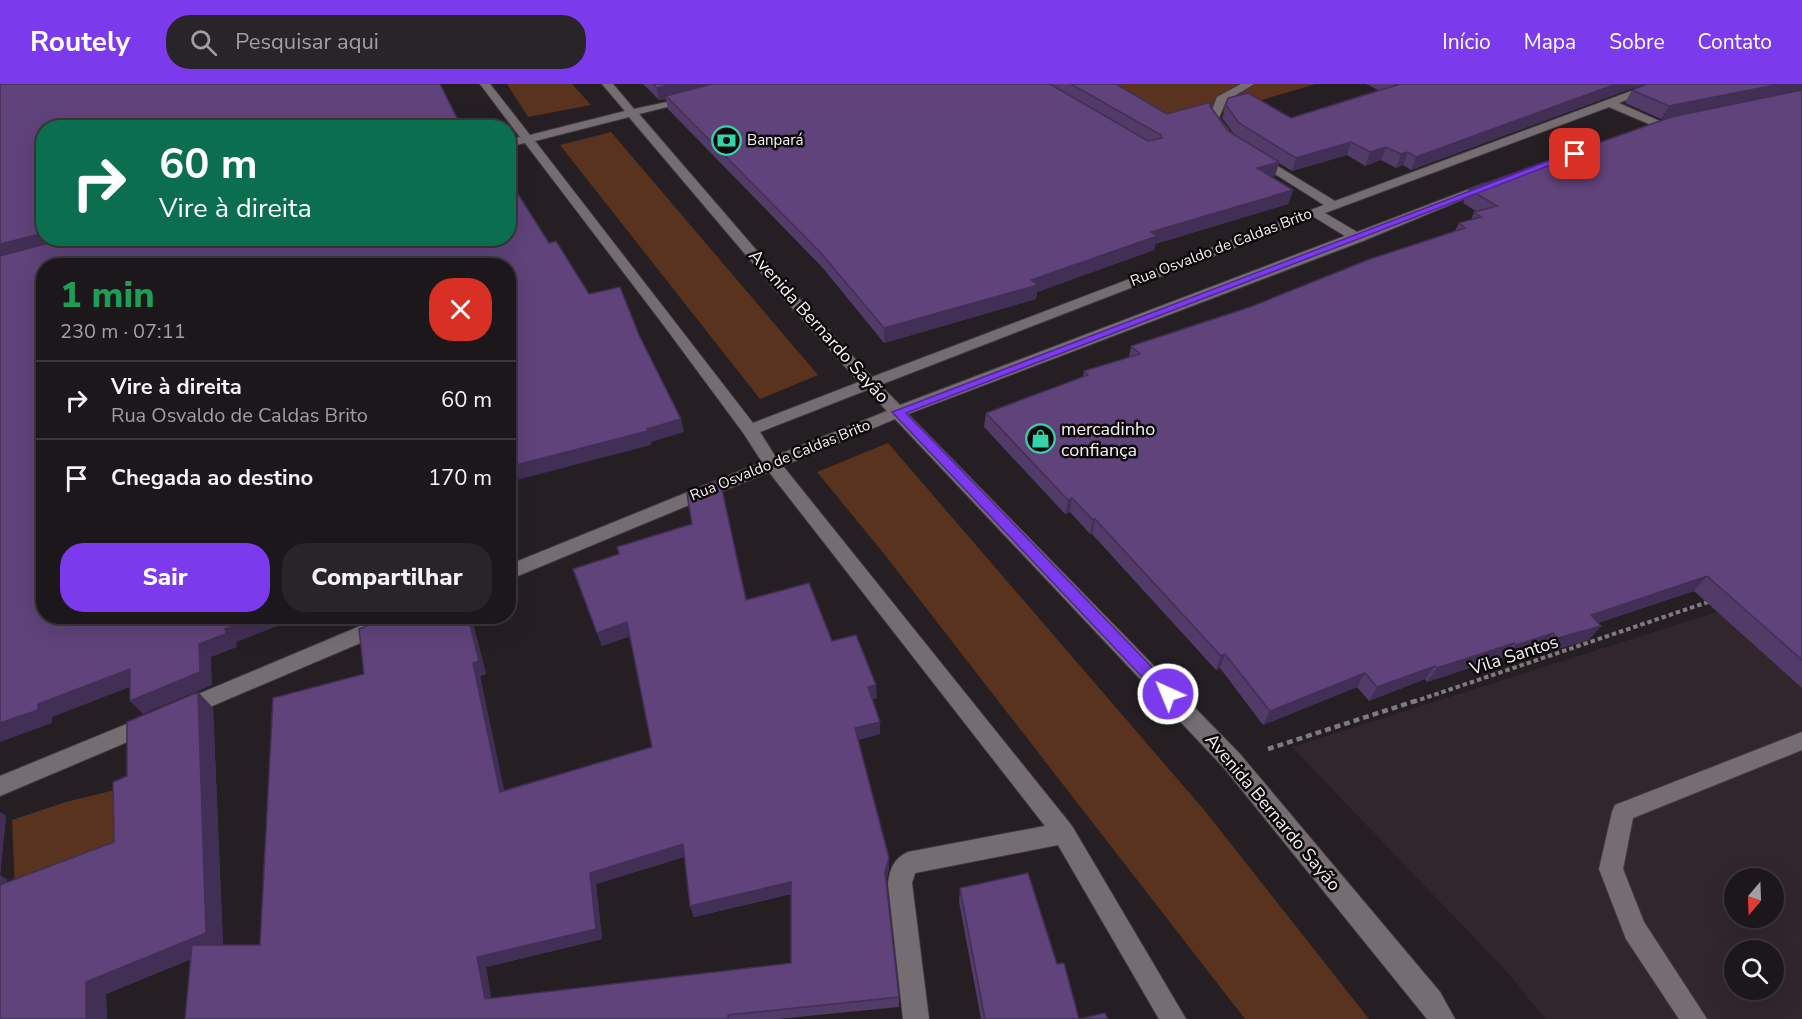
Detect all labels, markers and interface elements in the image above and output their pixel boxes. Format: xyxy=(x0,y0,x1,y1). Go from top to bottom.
search box xyxy=(166,15,586,69)
text: Routely xyxy=(30,23,130,61)
icon: search xyxy=(187,26,220,59)
text: Pesquisar aqui xyxy=(235,27,379,57)
text: Início xyxy=(1442,28,1491,56)
text: Mapa xyxy=(1524,28,1576,56)
text: Sobre xyxy=(1609,28,1665,56)
text: Contato xyxy=(1698,28,1772,56)
bank icon: Banpará xyxy=(710,124,742,156)
pin xyxy=(1549,128,1600,179)
place label: Banpará xyxy=(747,130,804,150)
text: 60 m xyxy=(159,136,258,193)
icon: arrive xyxy=(1558,137,1591,170)
icon: right xyxy=(60,144,138,222)
text: Vire à direita xyxy=(159,190,312,227)
street label: Rua Osvaldo de Caldas Brito xyxy=(1127,203,1315,291)
street label: Avenida Bernardo Sayão xyxy=(744,244,894,408)
text: 1 min xyxy=(60,271,155,320)
button: close xyxy=(429,278,492,341)
text: 230 m · 07:11 xyxy=(60,318,186,345)
text: Vire à direita xyxy=(111,372,242,402)
icon: right xyxy=(60,384,93,417)
text: 60 m xyxy=(441,385,492,415)
text: Rua Osvaldo de Caldas Brito xyxy=(111,402,368,429)
street label: Rua Osvaldo de Caldas Brito xyxy=(687,415,873,505)
place label: mercadinho confiança xyxy=(1061,417,1155,462)
shop icon: mercadinho confiança xyxy=(1024,423,1056,455)
icon: arrive xyxy=(60,462,93,495)
text: Chegada ao destino xyxy=(111,463,313,493)
text: 170 m xyxy=(428,463,492,493)
button: Sair xyxy=(60,543,270,612)
button: Compartilhar xyxy=(282,543,492,612)
street label: Vila Santos xyxy=(1466,629,1561,681)
position arrow xyxy=(1136,662,1200,726)
street label: Avenida Bernardo Sayão xyxy=(1200,728,1346,896)
north arrow xyxy=(1724,868,1784,928)
map controls xyxy=(1724,868,1784,1000)
button: search xyxy=(1724,940,1784,1000)

